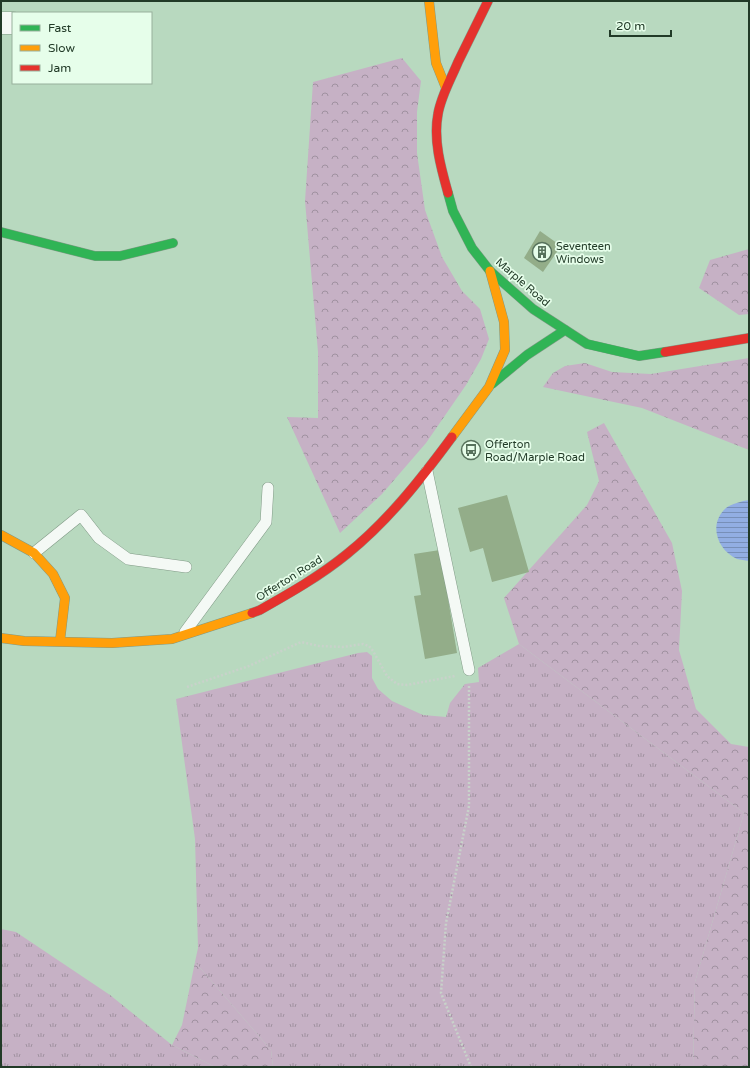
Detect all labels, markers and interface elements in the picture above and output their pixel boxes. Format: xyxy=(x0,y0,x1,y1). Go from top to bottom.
legend xyxy=(12,12,152,84)
scale bar xyxy=(610,12,671,38)
text: 20 m xyxy=(616,19,645,33)
text: Fast xyxy=(48,21,72,35)
text: Slow xyxy=(48,41,75,55)
text: Jam xyxy=(48,61,71,75)
place label: Seventeen Windows xyxy=(556,240,611,266)
building icon: Seventeen Windows xyxy=(531,241,553,263)
street label: Marple Road xyxy=(493,255,552,309)
place label: Offerton Road/Marple Road xyxy=(485,438,585,464)
bus stop icon: Offerton Road/Marple Road xyxy=(460,439,482,461)
street label: Offerton Road xyxy=(254,553,325,604)

